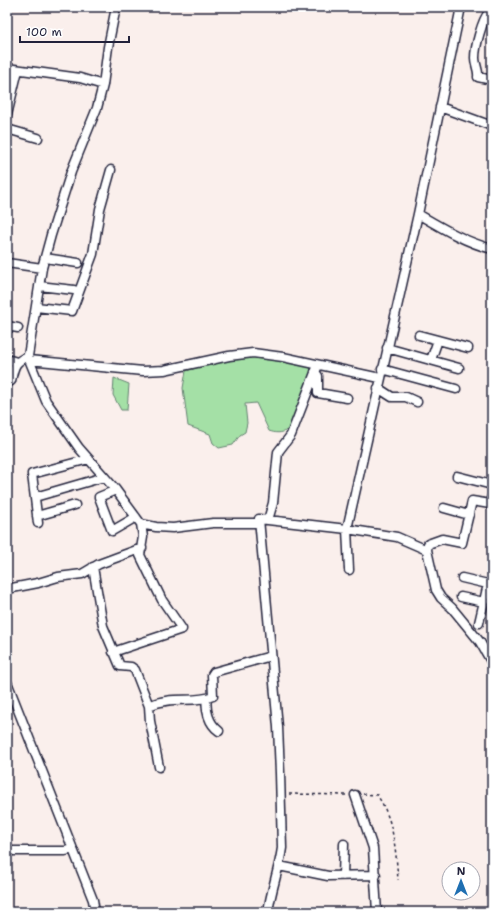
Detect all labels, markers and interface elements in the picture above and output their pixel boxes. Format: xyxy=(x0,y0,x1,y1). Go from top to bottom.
scale bar xyxy=(20,18,129,44)
text: 100 m xyxy=(26,24,62,40)
north arrow xyxy=(441,861,481,901)
text: N xyxy=(457,864,466,879)

